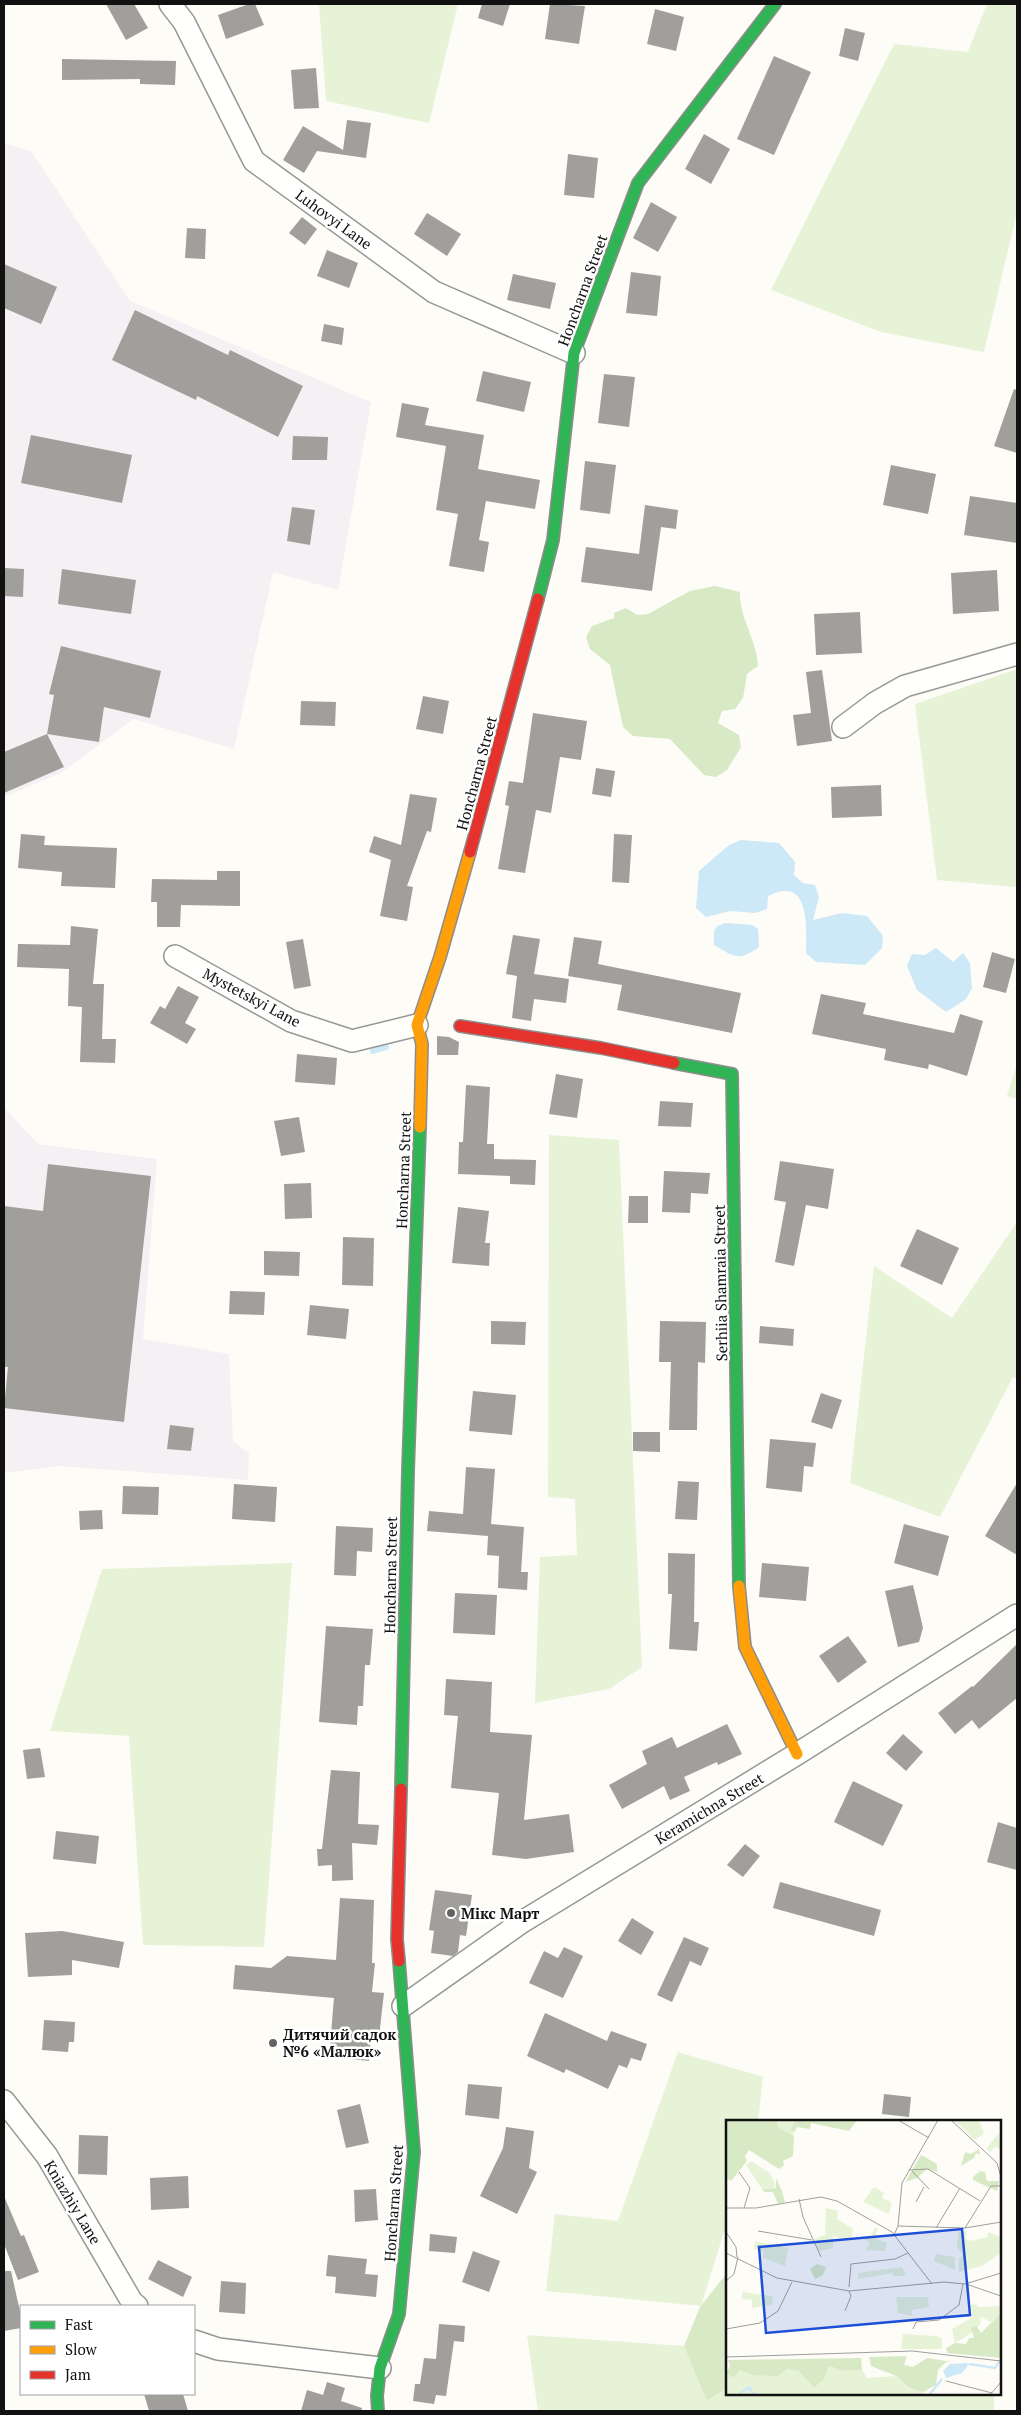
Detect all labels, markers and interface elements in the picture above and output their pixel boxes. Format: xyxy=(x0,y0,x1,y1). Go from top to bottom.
street label: Luhovyi Lane xyxy=(292,185,376,253)
street label: Honcharna Street xyxy=(553,231,612,349)
street label: Honcharna Street xyxy=(451,713,501,832)
street label: Mystetskyi Lane xyxy=(200,963,304,1031)
street label: Honcharna Street xyxy=(391,1111,415,1229)
street label: Serhiia Shamraia Street xyxy=(709,1204,731,1362)
street label: Honcharna Street xyxy=(379,1516,401,1634)
street label: Keramichna Street xyxy=(651,1767,767,1848)
place label: Мікс Март xyxy=(461,1903,539,1923)
marker: Мікс Март xyxy=(445,1907,457,1919)
place label: Дитячий садок №6 «Малюк» xyxy=(283,2024,396,2061)
marker: Дитячий садок №6 «Малюк» xyxy=(267,2037,279,2049)
inset map xyxy=(726,2120,1001,2395)
street label: Honcharna Street xyxy=(379,2143,407,2262)
street label: Kniazhiy Lane xyxy=(40,2156,106,2248)
legend xyxy=(20,2305,195,2395)
text: Fast xyxy=(65,2314,93,2334)
text: Slow xyxy=(65,2339,98,2359)
text: Jam xyxy=(65,2364,91,2384)

